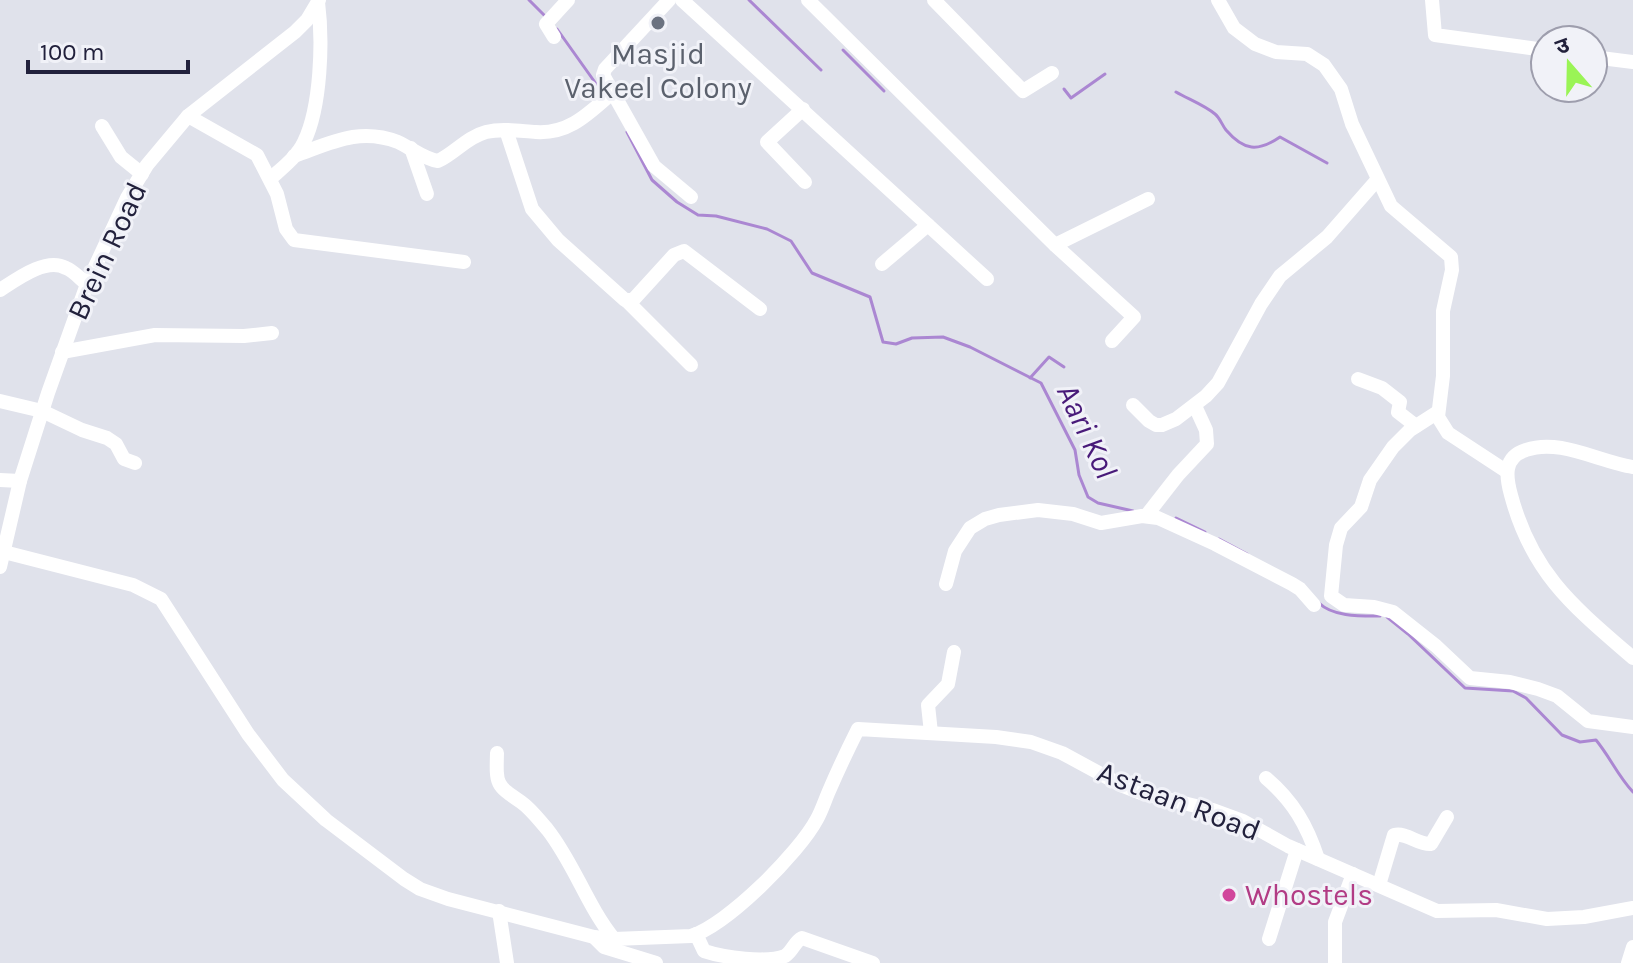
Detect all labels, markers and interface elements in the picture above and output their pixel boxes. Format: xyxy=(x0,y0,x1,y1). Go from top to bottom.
marker: Masjid Vakeel Colony xyxy=(649,14,667,32)
scale bar xyxy=(28,24,188,74)
north arrow xyxy=(1529,24,1609,104)
text: उ xyxy=(1552,31,1574,61)
place label: Masjid Vakeel Colony xyxy=(564,36,752,106)
text: 100 m xyxy=(40,38,105,66)
street label: Brein Road xyxy=(59,176,155,326)
water label: Aari Kol xyxy=(1049,378,1125,484)
street label: Astaan Road xyxy=(1092,753,1266,849)
place label: Whostels xyxy=(1245,877,1373,913)
marker: Whostels xyxy=(1220,886,1238,904)

